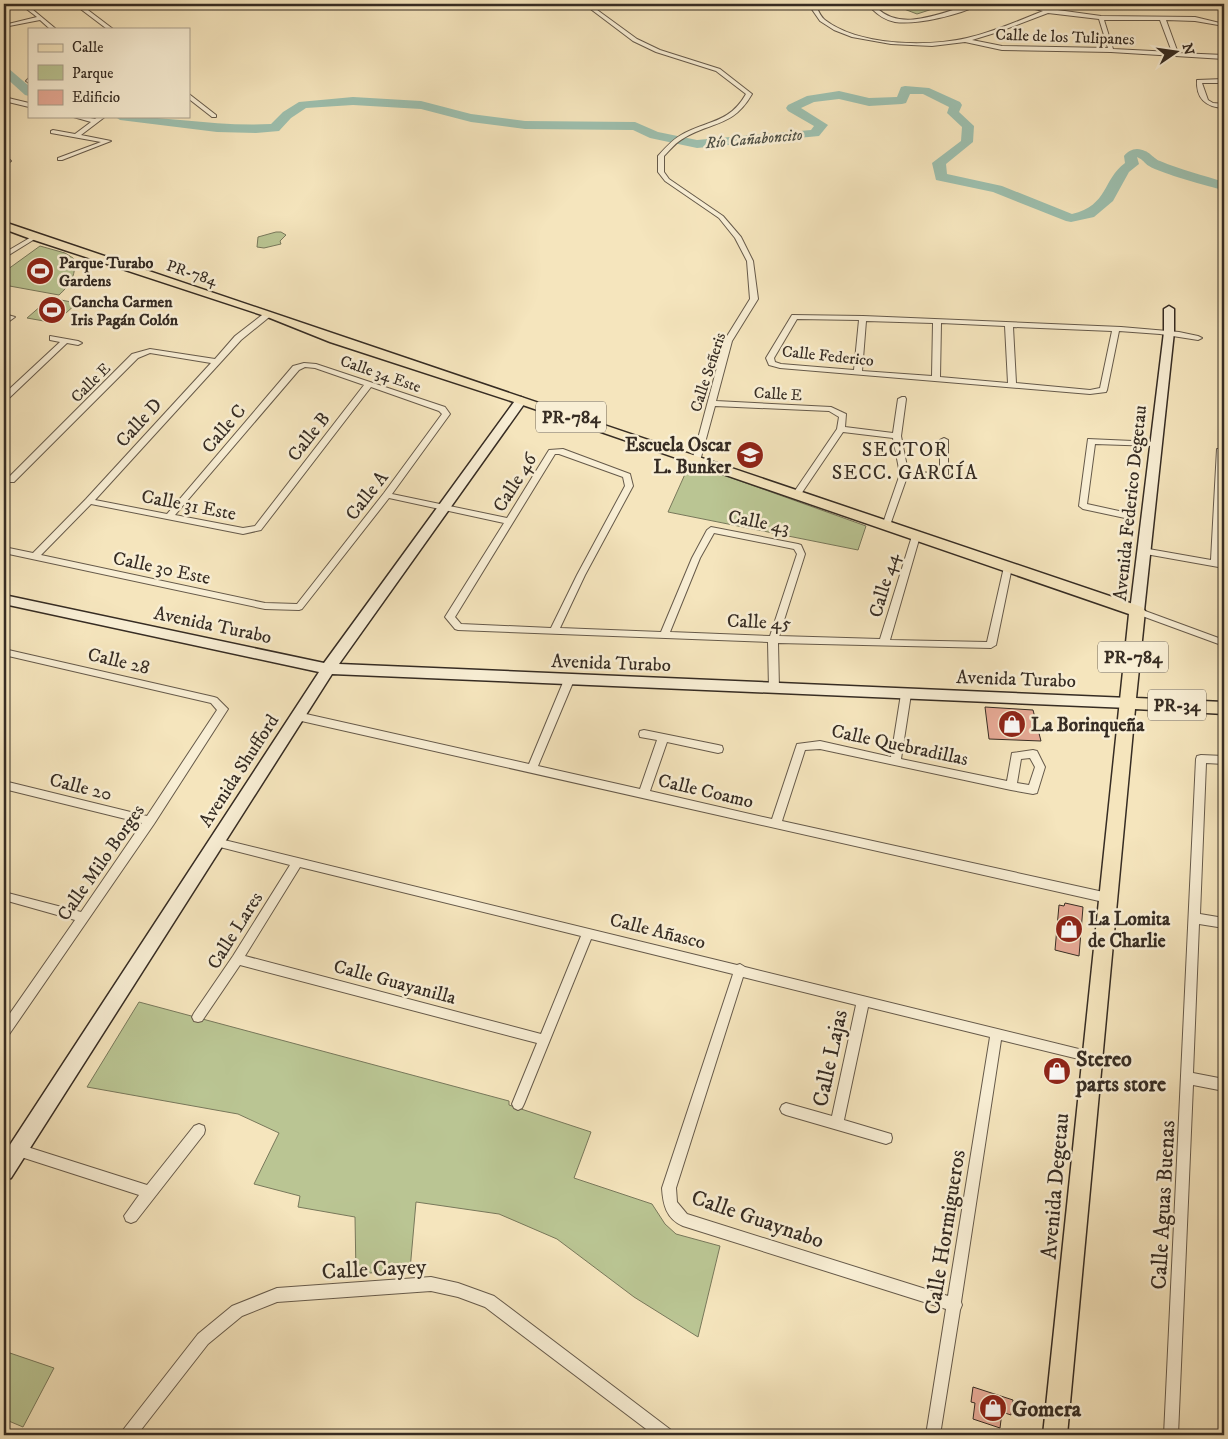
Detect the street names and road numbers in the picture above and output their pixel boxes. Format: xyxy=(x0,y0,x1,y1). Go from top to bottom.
street label: Calle de los Tulipanes xyxy=(995,25,1135,49)
street label: PR-784 xyxy=(164,255,220,291)
street label: Calle Señeris xyxy=(686,330,730,415)
street label: Calle Federico xyxy=(781,341,875,371)
street label: Calle 34 Este xyxy=(338,351,424,397)
street label: Calle E xyxy=(67,359,115,407)
street label: Calle E xyxy=(753,383,803,405)
street label: Calle D xyxy=(111,394,167,452)
street label: Calle C xyxy=(197,400,251,458)
road number: PR-784 xyxy=(536,402,606,432)
street label: Avenida Federico Degetau xyxy=(1109,404,1152,602)
street label: Calle B xyxy=(283,408,335,466)
street label: Calle 46 xyxy=(488,448,543,516)
street label: Calle A xyxy=(341,466,394,525)
street label: Calle 31 Este xyxy=(139,485,238,526)
street label: Calle 43 xyxy=(726,505,791,540)
street label: Calle 30 Este xyxy=(111,547,213,590)
street label: Calle 44 xyxy=(864,550,905,620)
street label: Avenida Turabo xyxy=(152,602,274,649)
street label: Calle 45 xyxy=(726,610,792,635)
road number: PR-784 xyxy=(1098,642,1168,672)
street label: Calle 28 xyxy=(85,643,152,680)
street label: Avenida Turabo xyxy=(551,650,671,677)
street label: Avenida Turabo xyxy=(956,666,1076,693)
road number: PR-34 xyxy=(1148,690,1206,720)
street label: Avenida Shufford xyxy=(194,710,284,831)
street label: Calle Quebradillas xyxy=(829,720,970,771)
street label: Calle 20 xyxy=(47,769,114,806)
street label: Calle Coamo xyxy=(656,769,756,814)
street label: Calle Milo Borges xyxy=(53,800,150,926)
street label: Calle Lares xyxy=(202,888,268,974)
street label: Calle Añasco xyxy=(607,908,708,954)
street label: Calle Guayanilla xyxy=(331,955,458,1010)
street label: Calle Lajas xyxy=(807,1008,854,1109)
street label: Avenida Degetau xyxy=(1036,1112,1075,1260)
street label: Calle Aguas Buenas xyxy=(1146,1120,1181,1290)
street label: Calle Hormigueros xyxy=(919,1148,972,1317)
street label: Calle Guaynabo xyxy=(688,1184,827,1255)
street label: Calle Cayey xyxy=(321,1253,428,1286)

